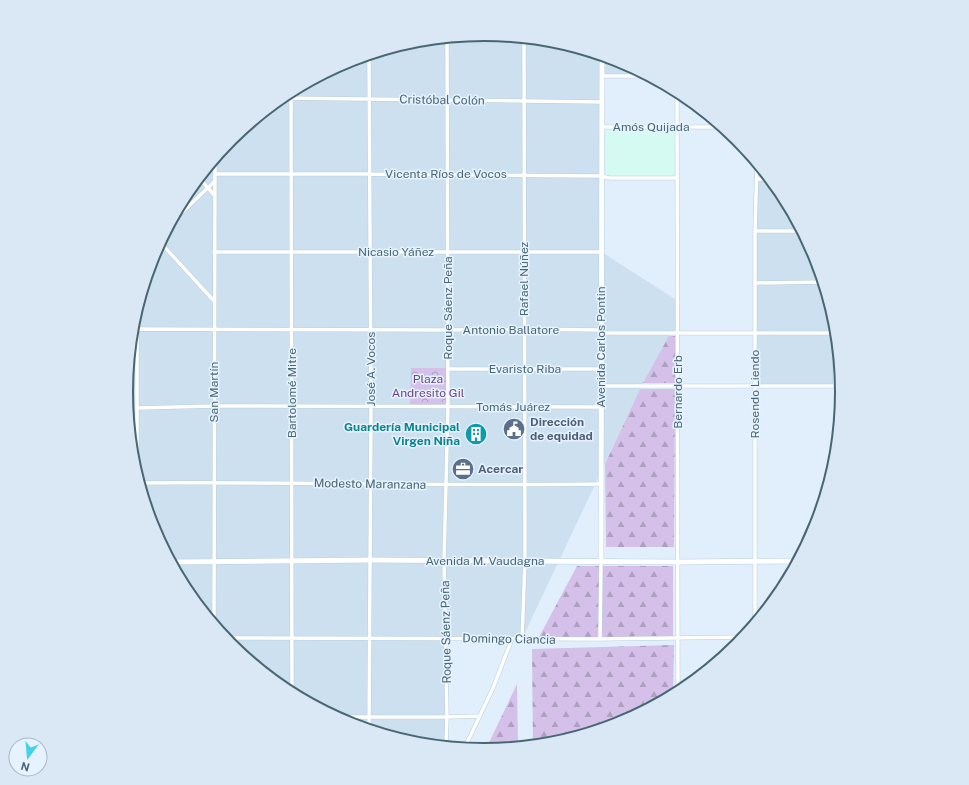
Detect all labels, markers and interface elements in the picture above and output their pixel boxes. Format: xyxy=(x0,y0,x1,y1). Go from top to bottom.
street label: Cristóbal Colón xyxy=(399,92,485,108)
street label: Amós Quijada xyxy=(612,120,690,134)
street label: Vicenta Ríos de Vocos xyxy=(385,167,507,181)
street label: Rafael Núñez xyxy=(517,241,531,316)
street label: Nicasio Yáñez xyxy=(358,245,434,259)
street label: Roque Sáenz Peña xyxy=(441,256,455,360)
street label: Avenida Carlos Pontin xyxy=(594,286,608,408)
street label: Antonio Ballatore xyxy=(463,323,560,337)
street label: José A. Vocos xyxy=(364,332,378,406)
street label: Bartolomé Mitre xyxy=(285,348,299,438)
street label: Rosendo Liendo xyxy=(748,349,762,438)
street label: Bernardo Erb xyxy=(671,355,685,429)
street label: San Martín xyxy=(207,362,221,422)
street label: Evaristo Riba xyxy=(489,362,561,376)
park label: Plaza Andresito Gil xyxy=(392,372,465,400)
street label: Tomás Juárez xyxy=(476,400,550,414)
place label: Dirección de equidad xyxy=(530,415,593,443)
public building icon: Dirección de equidad xyxy=(501,416,527,442)
place label: Guardería Municipal Virgen Niña xyxy=(344,420,460,448)
building icon: Guardería Municipal Virgen Niña xyxy=(463,421,489,447)
office icon: Acercar xyxy=(450,456,476,482)
place label: Acercar xyxy=(478,462,523,476)
street label: Modesto Maranzana xyxy=(314,476,426,492)
street label: Avenida M. Vaudagna xyxy=(426,554,544,568)
street label: Roque Sáenz Peña xyxy=(438,580,454,684)
street label: Domingo Ciancia xyxy=(462,631,556,647)
north arrow xyxy=(8,737,48,777)
text: N xyxy=(19,760,31,774)

